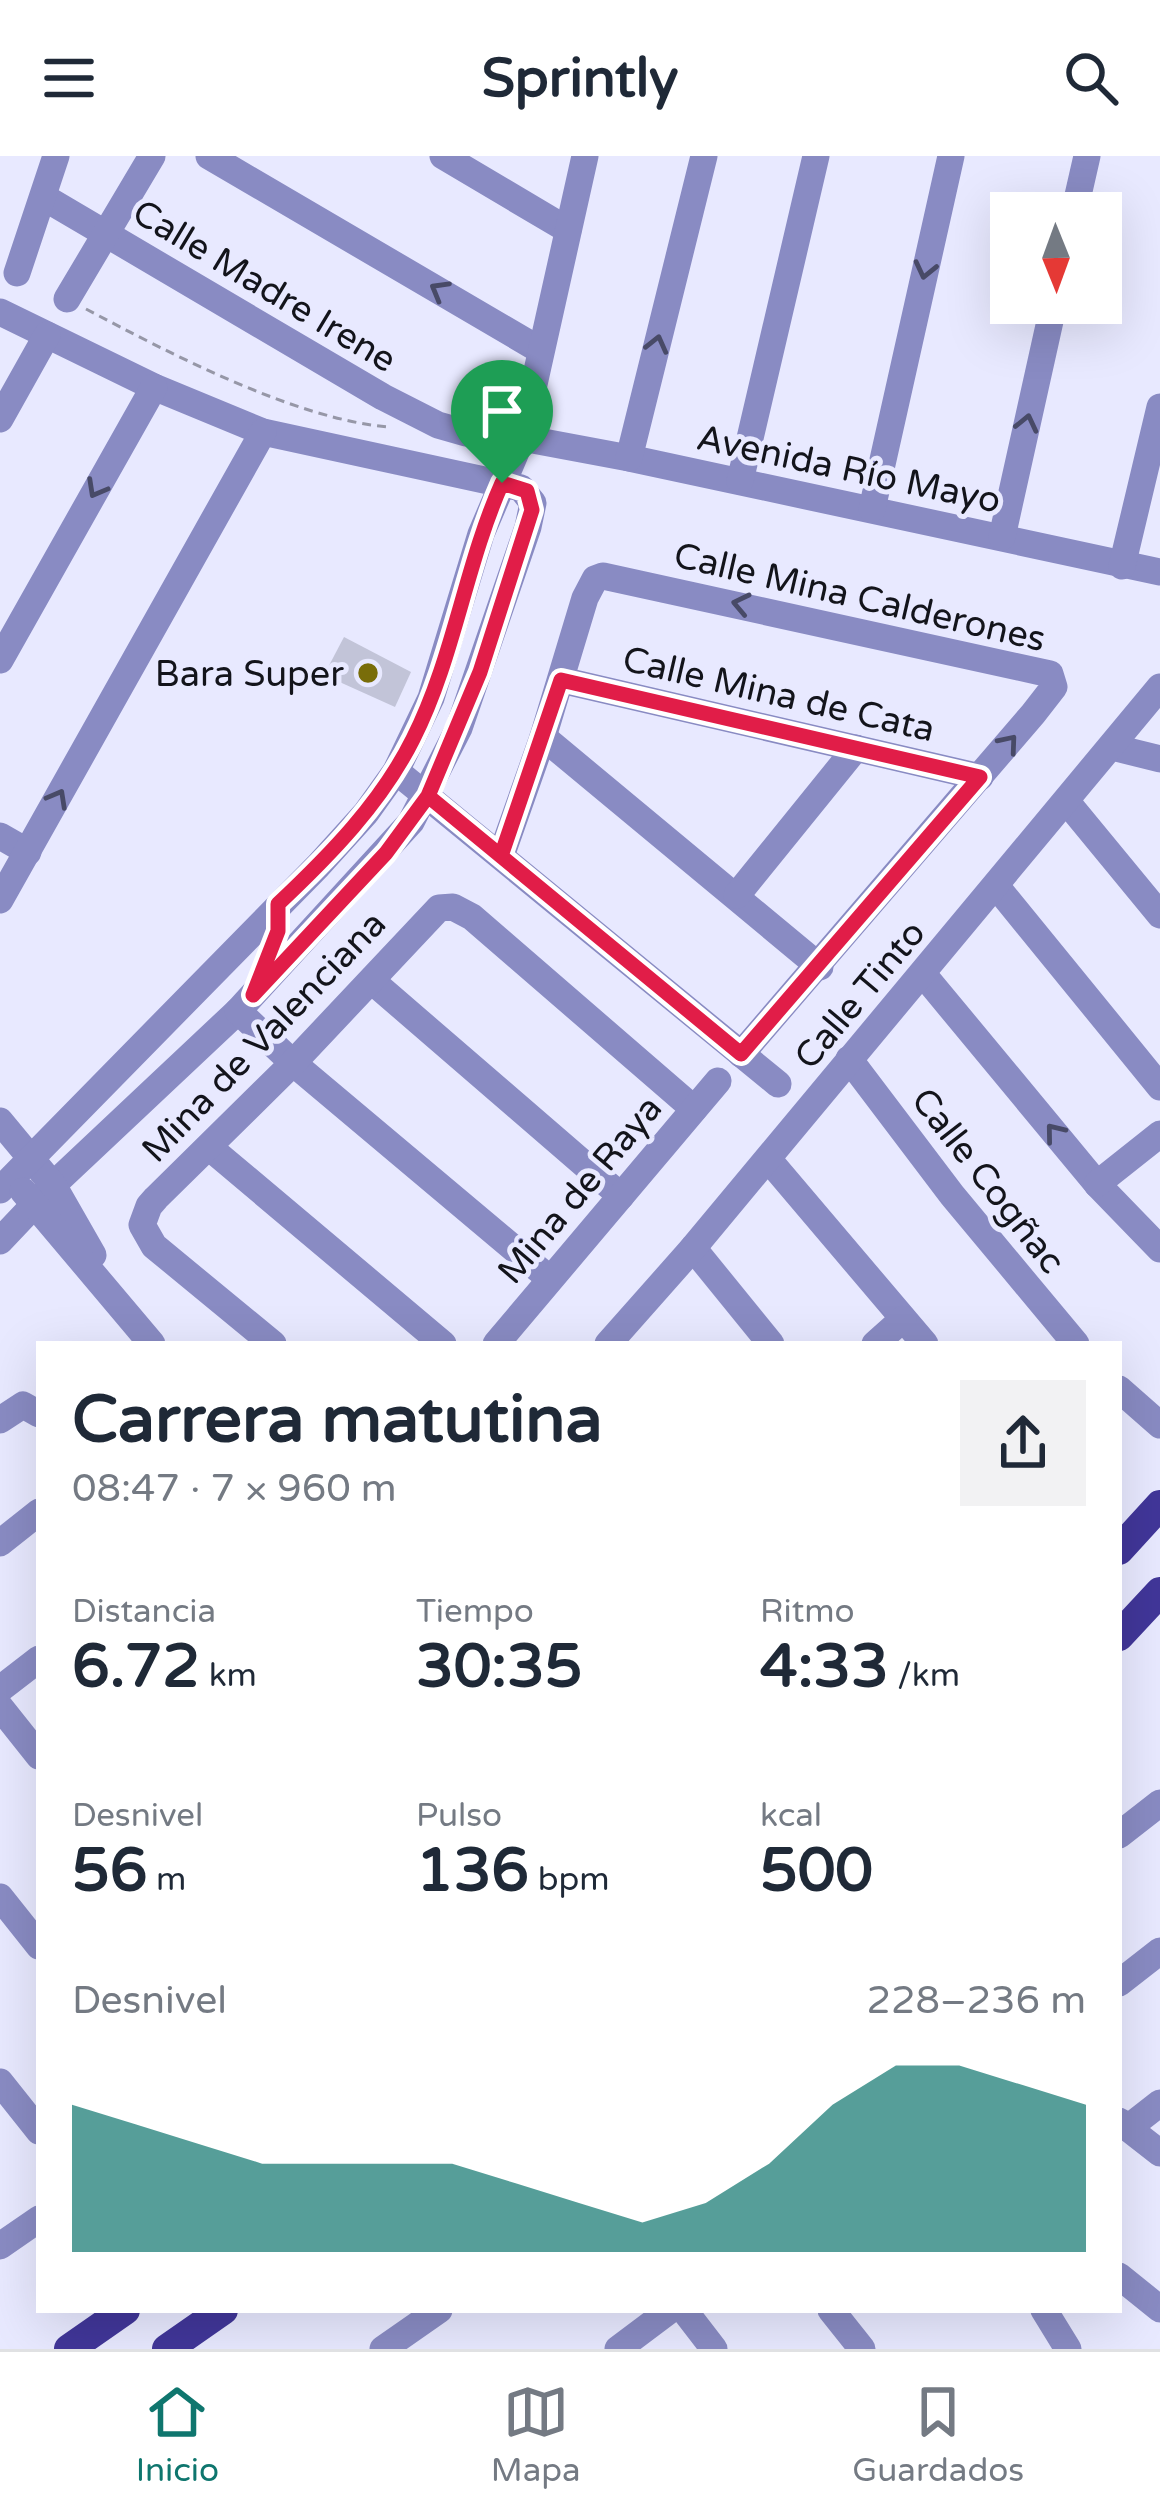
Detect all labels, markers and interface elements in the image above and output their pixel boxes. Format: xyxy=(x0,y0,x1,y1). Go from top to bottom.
icon: menu xyxy=(36,45,102,111)
icon: search xyxy=(1058,45,1124,111)
text: Sprintly xyxy=(482,46,678,111)
street label: Calle Madre Irene xyxy=(125,191,404,382)
north arrow xyxy=(990,192,1122,324)
map controls xyxy=(990,192,1122,324)
one-way arrow xyxy=(914,260,939,280)
one-way arrow xyxy=(430,282,452,305)
one-way arrow xyxy=(643,335,668,355)
pin xyxy=(451,360,553,483)
icon: arrive xyxy=(469,378,535,444)
one-way arrow xyxy=(1014,414,1039,434)
street label: Avenida Río Mayo xyxy=(693,416,1005,523)
one-way arrow xyxy=(88,477,111,498)
street label: Calle Mina Calderones xyxy=(670,534,1050,661)
one-way arrow xyxy=(731,592,751,617)
street label: Calle Mina de Cata xyxy=(618,638,939,751)
place label: Bara Super xyxy=(155,653,344,696)
marker: Bara Super xyxy=(355,660,381,686)
one-way arrow xyxy=(994,735,1016,757)
one-way arrow xyxy=(44,789,67,811)
street label: Mina de Valenciana xyxy=(133,903,395,1172)
street label: Calle Tinto xyxy=(786,912,935,1078)
street label: Calle Cogñac xyxy=(902,1080,1074,1282)
street label: Mina de Raya xyxy=(489,1087,671,1293)
one-way arrow xyxy=(1047,1123,1068,1145)
text: Carrera matutina xyxy=(72,1380,603,1460)
button: share xyxy=(960,1380,1086,1506)
text: 08:47 · 7 × 960 m xyxy=(72,1465,397,1512)
text: Distancia xyxy=(72,1592,216,1631)
text: Tiempo xyxy=(416,1592,534,1631)
text: Ritmo xyxy=(760,1592,855,1631)
text: 6.72 xyxy=(72,1631,200,1703)
text: 30:35 xyxy=(416,1631,582,1703)
text: 4:33 xyxy=(760,1631,889,1703)
text: km xyxy=(200,1656,257,1695)
text: /km xyxy=(889,1656,960,1695)
text: Desnivel xyxy=(72,1796,203,1835)
text: Pulso xyxy=(416,1796,502,1835)
text: kcal xyxy=(760,1796,822,1835)
text: 56 xyxy=(72,1835,147,1907)
text: 136 xyxy=(416,1835,529,1907)
text: 500 xyxy=(760,1835,873,1907)
text: m xyxy=(147,1860,186,1899)
text: bpm xyxy=(529,1860,610,1899)
text: Desnivel xyxy=(72,1977,227,2024)
text: 228–236 m xyxy=(866,1977,1086,2024)
tab: Inicio xyxy=(136,2379,219,2490)
tab: Mapa xyxy=(491,2379,581,2490)
tab: Guardados xyxy=(852,2379,1024,2490)

